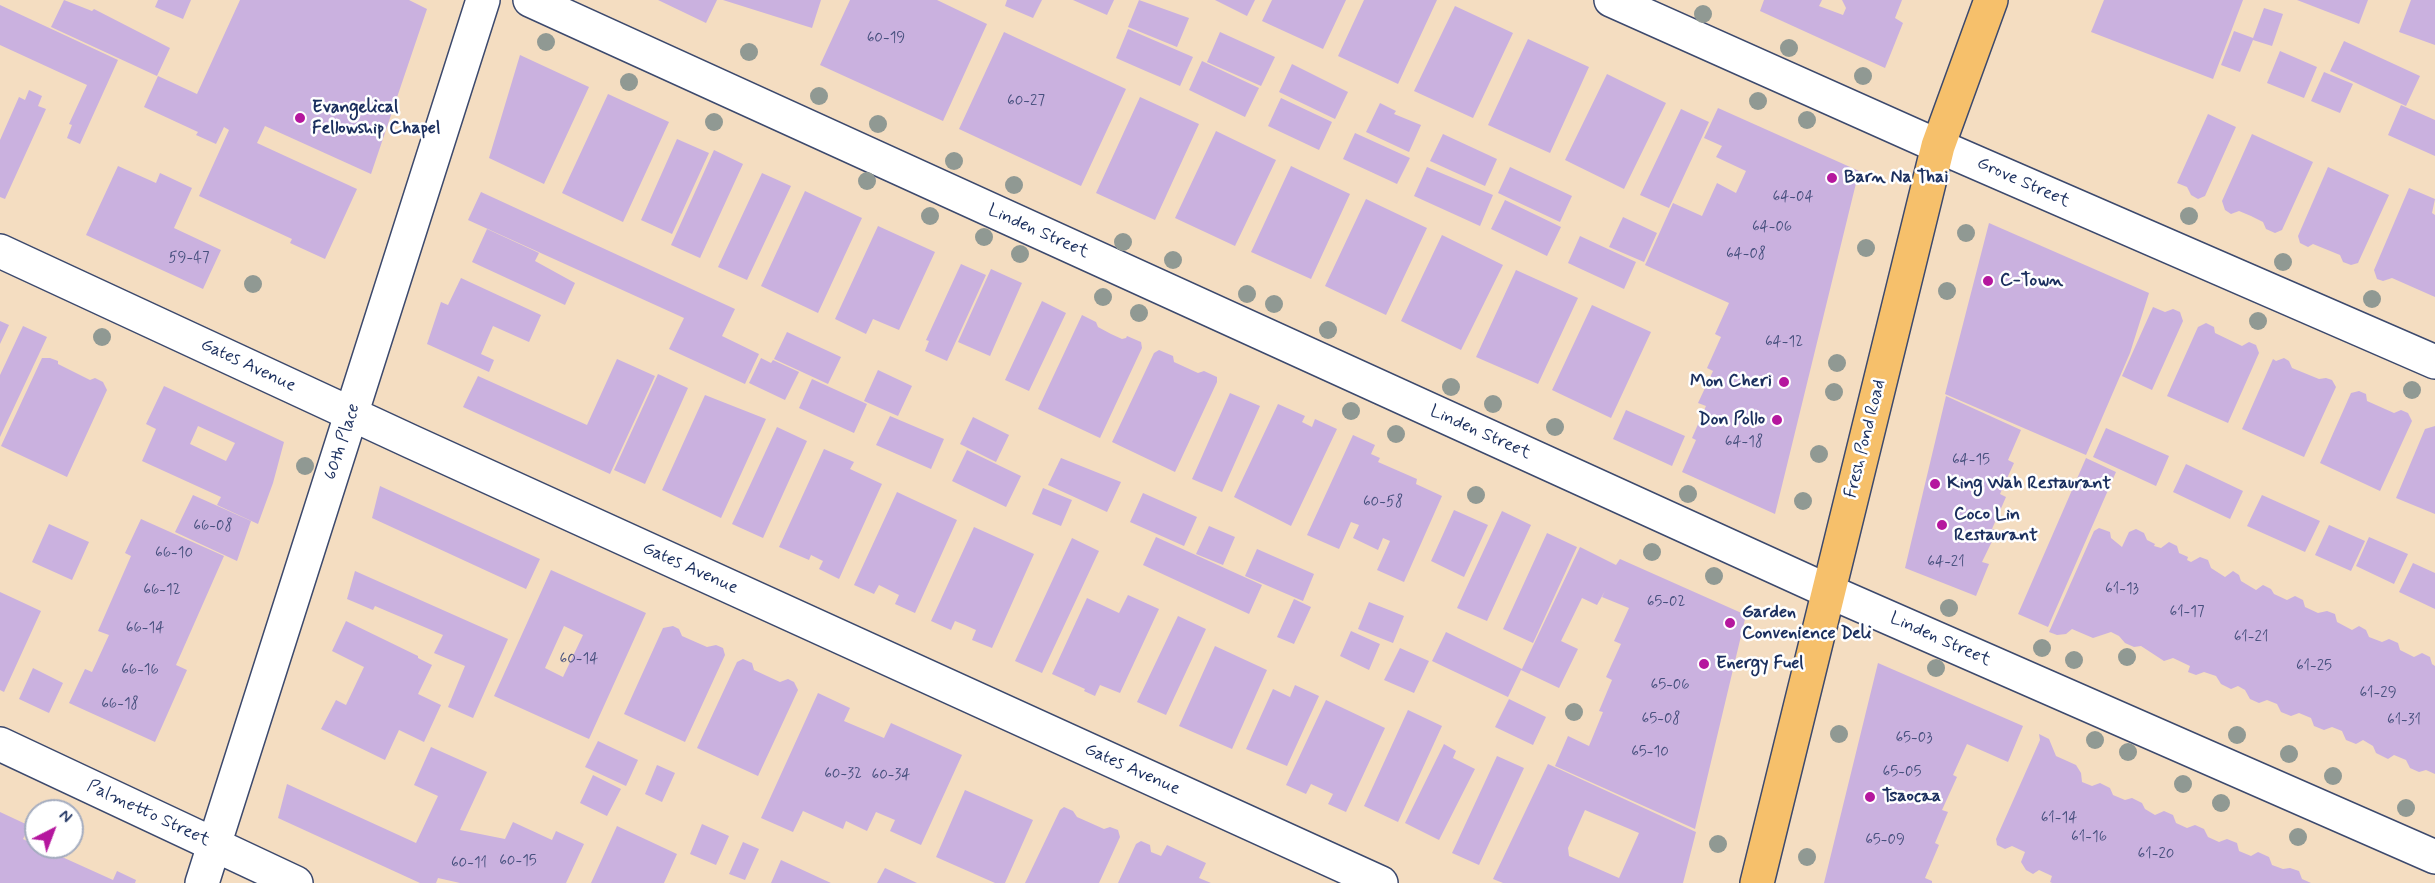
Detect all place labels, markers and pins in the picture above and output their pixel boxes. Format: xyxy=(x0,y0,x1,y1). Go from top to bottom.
place label: Evangelical Fellowship Chapel xyxy=(312,97,440,140)
marker: Evangelical Fellowship Chapel xyxy=(293,111,307,125)
place label: Barn Na Thai xyxy=(1844,167,1949,189)
marker: Barn Na Thai xyxy=(1825,171,1839,185)
place label: C-Town xyxy=(2000,270,2063,292)
marker: C-Town xyxy=(1981,274,1995,288)
place label: Mon Cheri xyxy=(1690,371,1772,393)
marker: Mon Cheri xyxy=(1777,375,1791,389)
place label: Don Pollo xyxy=(1698,409,1765,431)
marker: Don Pollo xyxy=(1770,413,1784,427)
place label: King Wah Restaurant xyxy=(1947,473,2111,495)
marker: King Wah Restaurant xyxy=(1928,477,1942,491)
place label: Coco Lin Restaurant xyxy=(1954,504,2038,546)
marker: Coco Lin Restaurant xyxy=(1935,518,1949,532)
place label: Garden Convenience Deli xyxy=(1742,602,1871,644)
marker: Garden Convenience Deli xyxy=(1723,616,1737,630)
place label: Energy Fuel xyxy=(1716,653,1804,675)
marker: Energy Fuel xyxy=(1697,657,1711,671)
place label: Tsaocaa xyxy=(1882,786,1941,808)
marker: Tsaocaa xyxy=(1863,790,1877,804)

